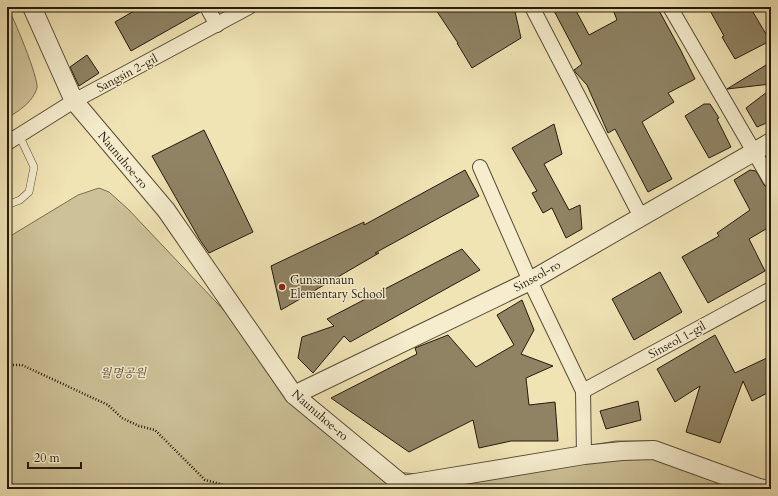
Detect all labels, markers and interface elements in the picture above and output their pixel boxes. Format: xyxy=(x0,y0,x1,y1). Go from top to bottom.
street label: Sangsin 2-gil xyxy=(94,50,160,96)
street label: Naunuhoe-ro xyxy=(94,128,152,192)
street label: Sinseol-ro xyxy=(511,256,564,295)
place label: Gunsannaun Elementary School xyxy=(290,272,385,302)
marker: Gunsannaun Elementary School xyxy=(277,282,287,292)
street label: Sinseol 1-gil xyxy=(646,318,708,362)
park label: 월명공원 xyxy=(100,365,148,381)
street label: Naunuhoe-ro xyxy=(288,386,352,444)
scale bar xyxy=(28,444,81,470)
text: 20 m xyxy=(34,450,61,466)

